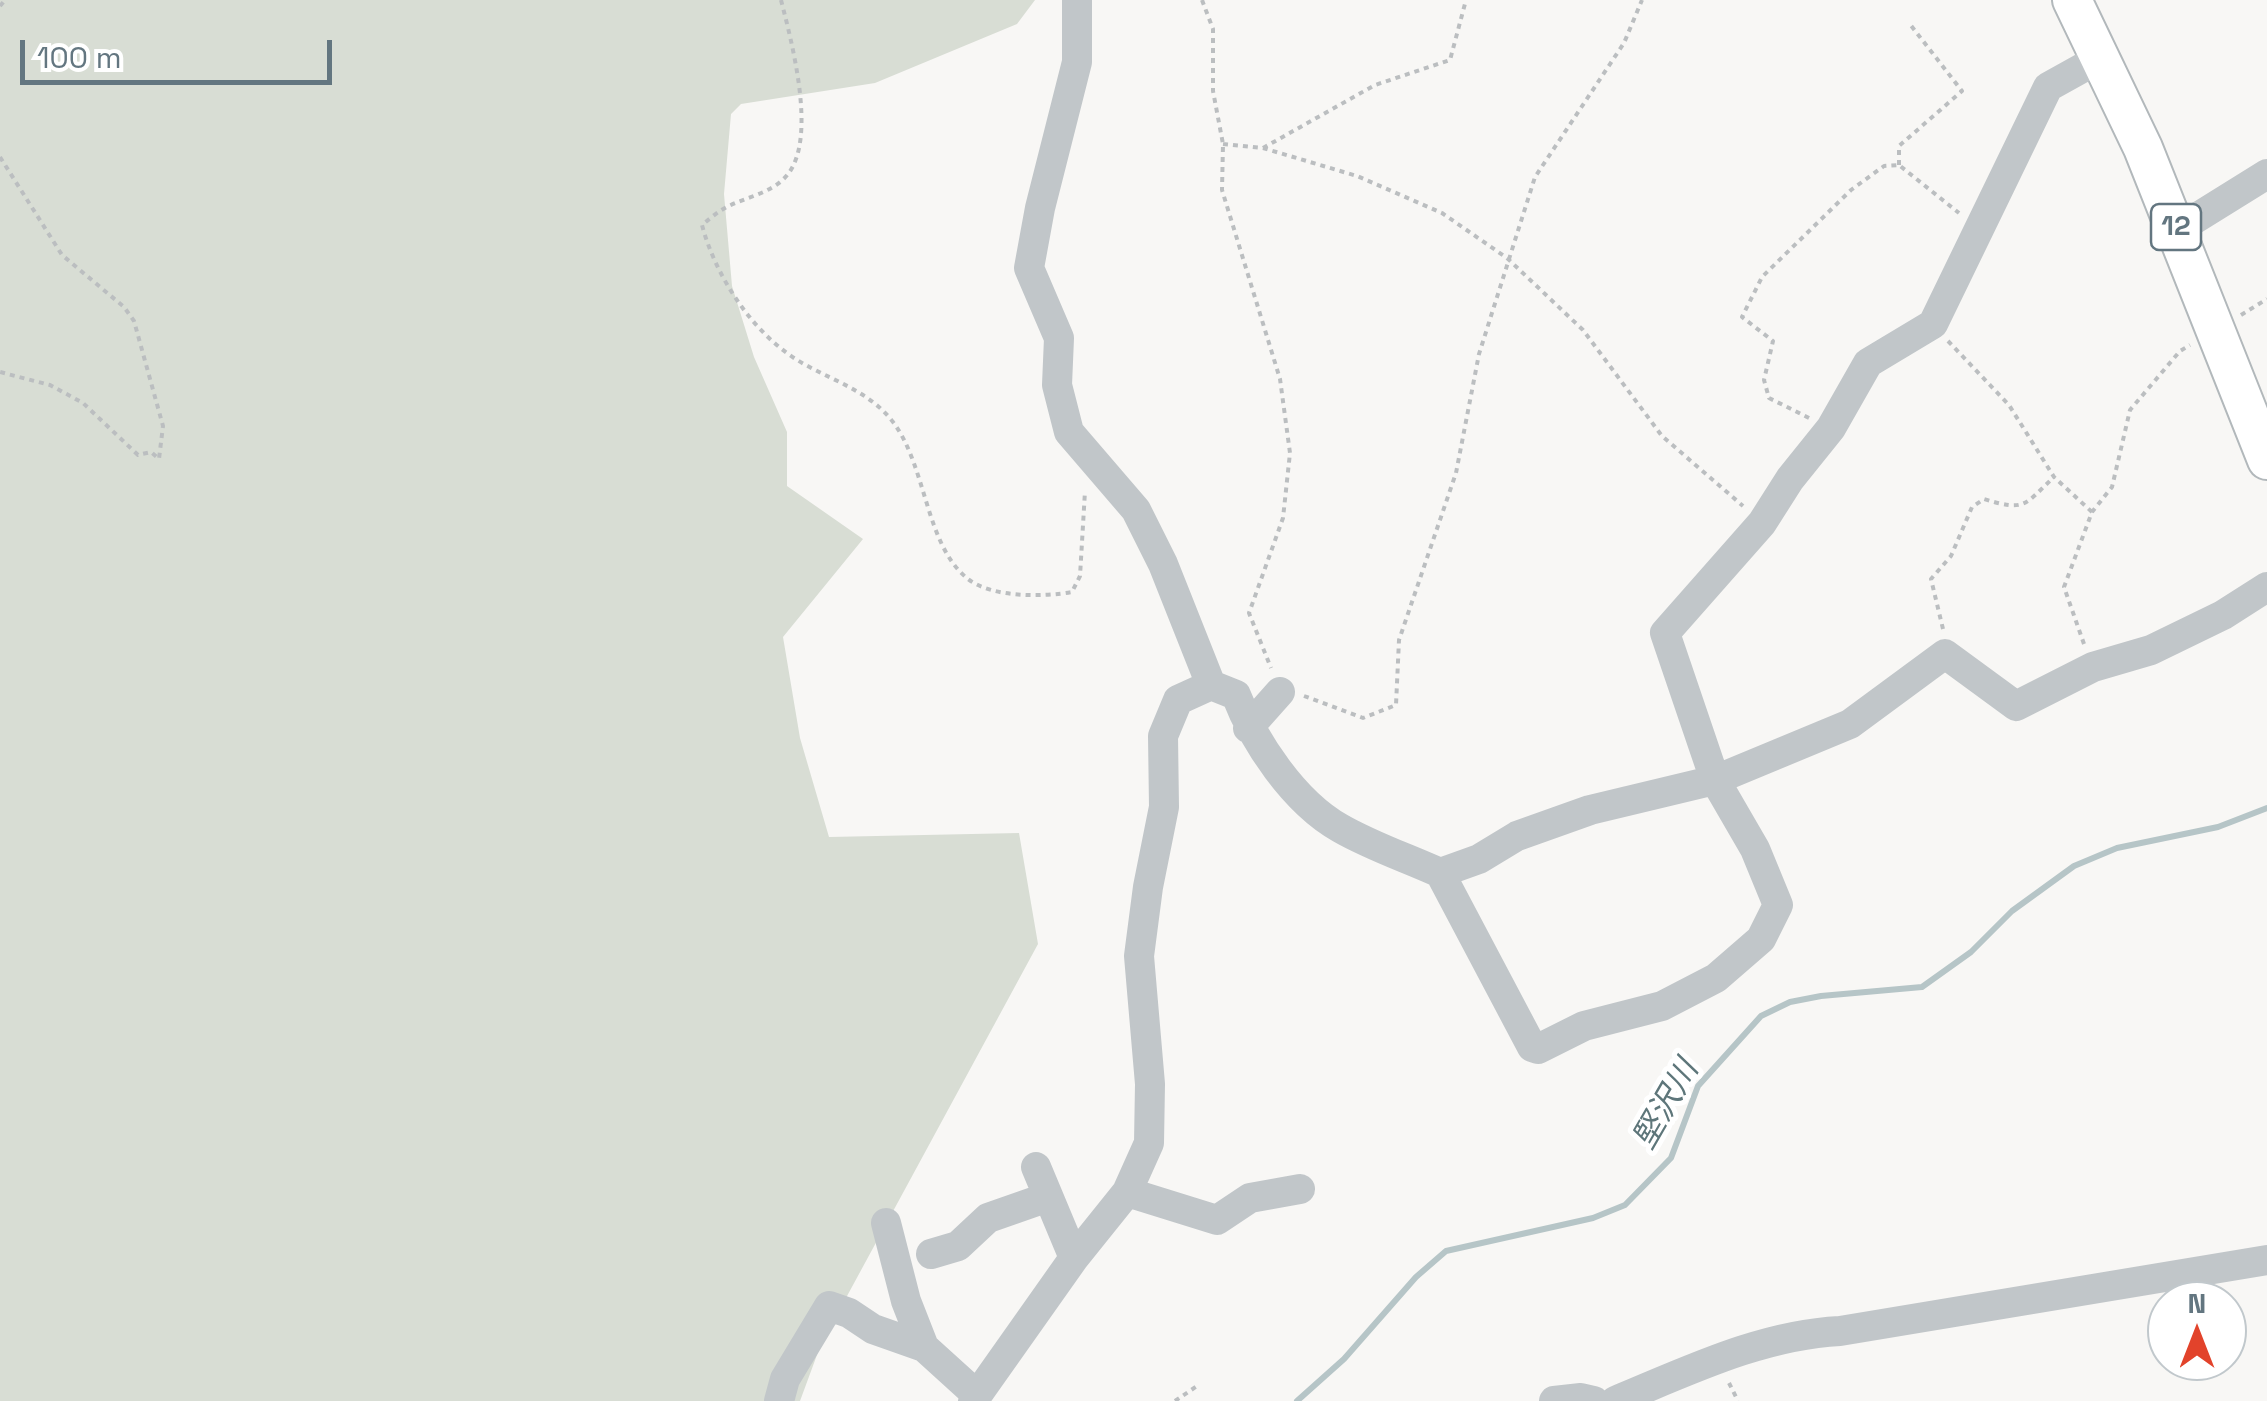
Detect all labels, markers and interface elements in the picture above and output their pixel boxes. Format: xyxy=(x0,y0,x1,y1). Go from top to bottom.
scale bar xyxy=(25,20,338,82)
text: 100 m xyxy=(37,38,122,77)
road number: 12 xyxy=(2151,204,2201,250)
water label: 堅沢川 xyxy=(1626,1054,1708,1156)
north arrow xyxy=(2147,1281,2247,1381)
text: N xyxy=(2188,1285,2206,1321)

